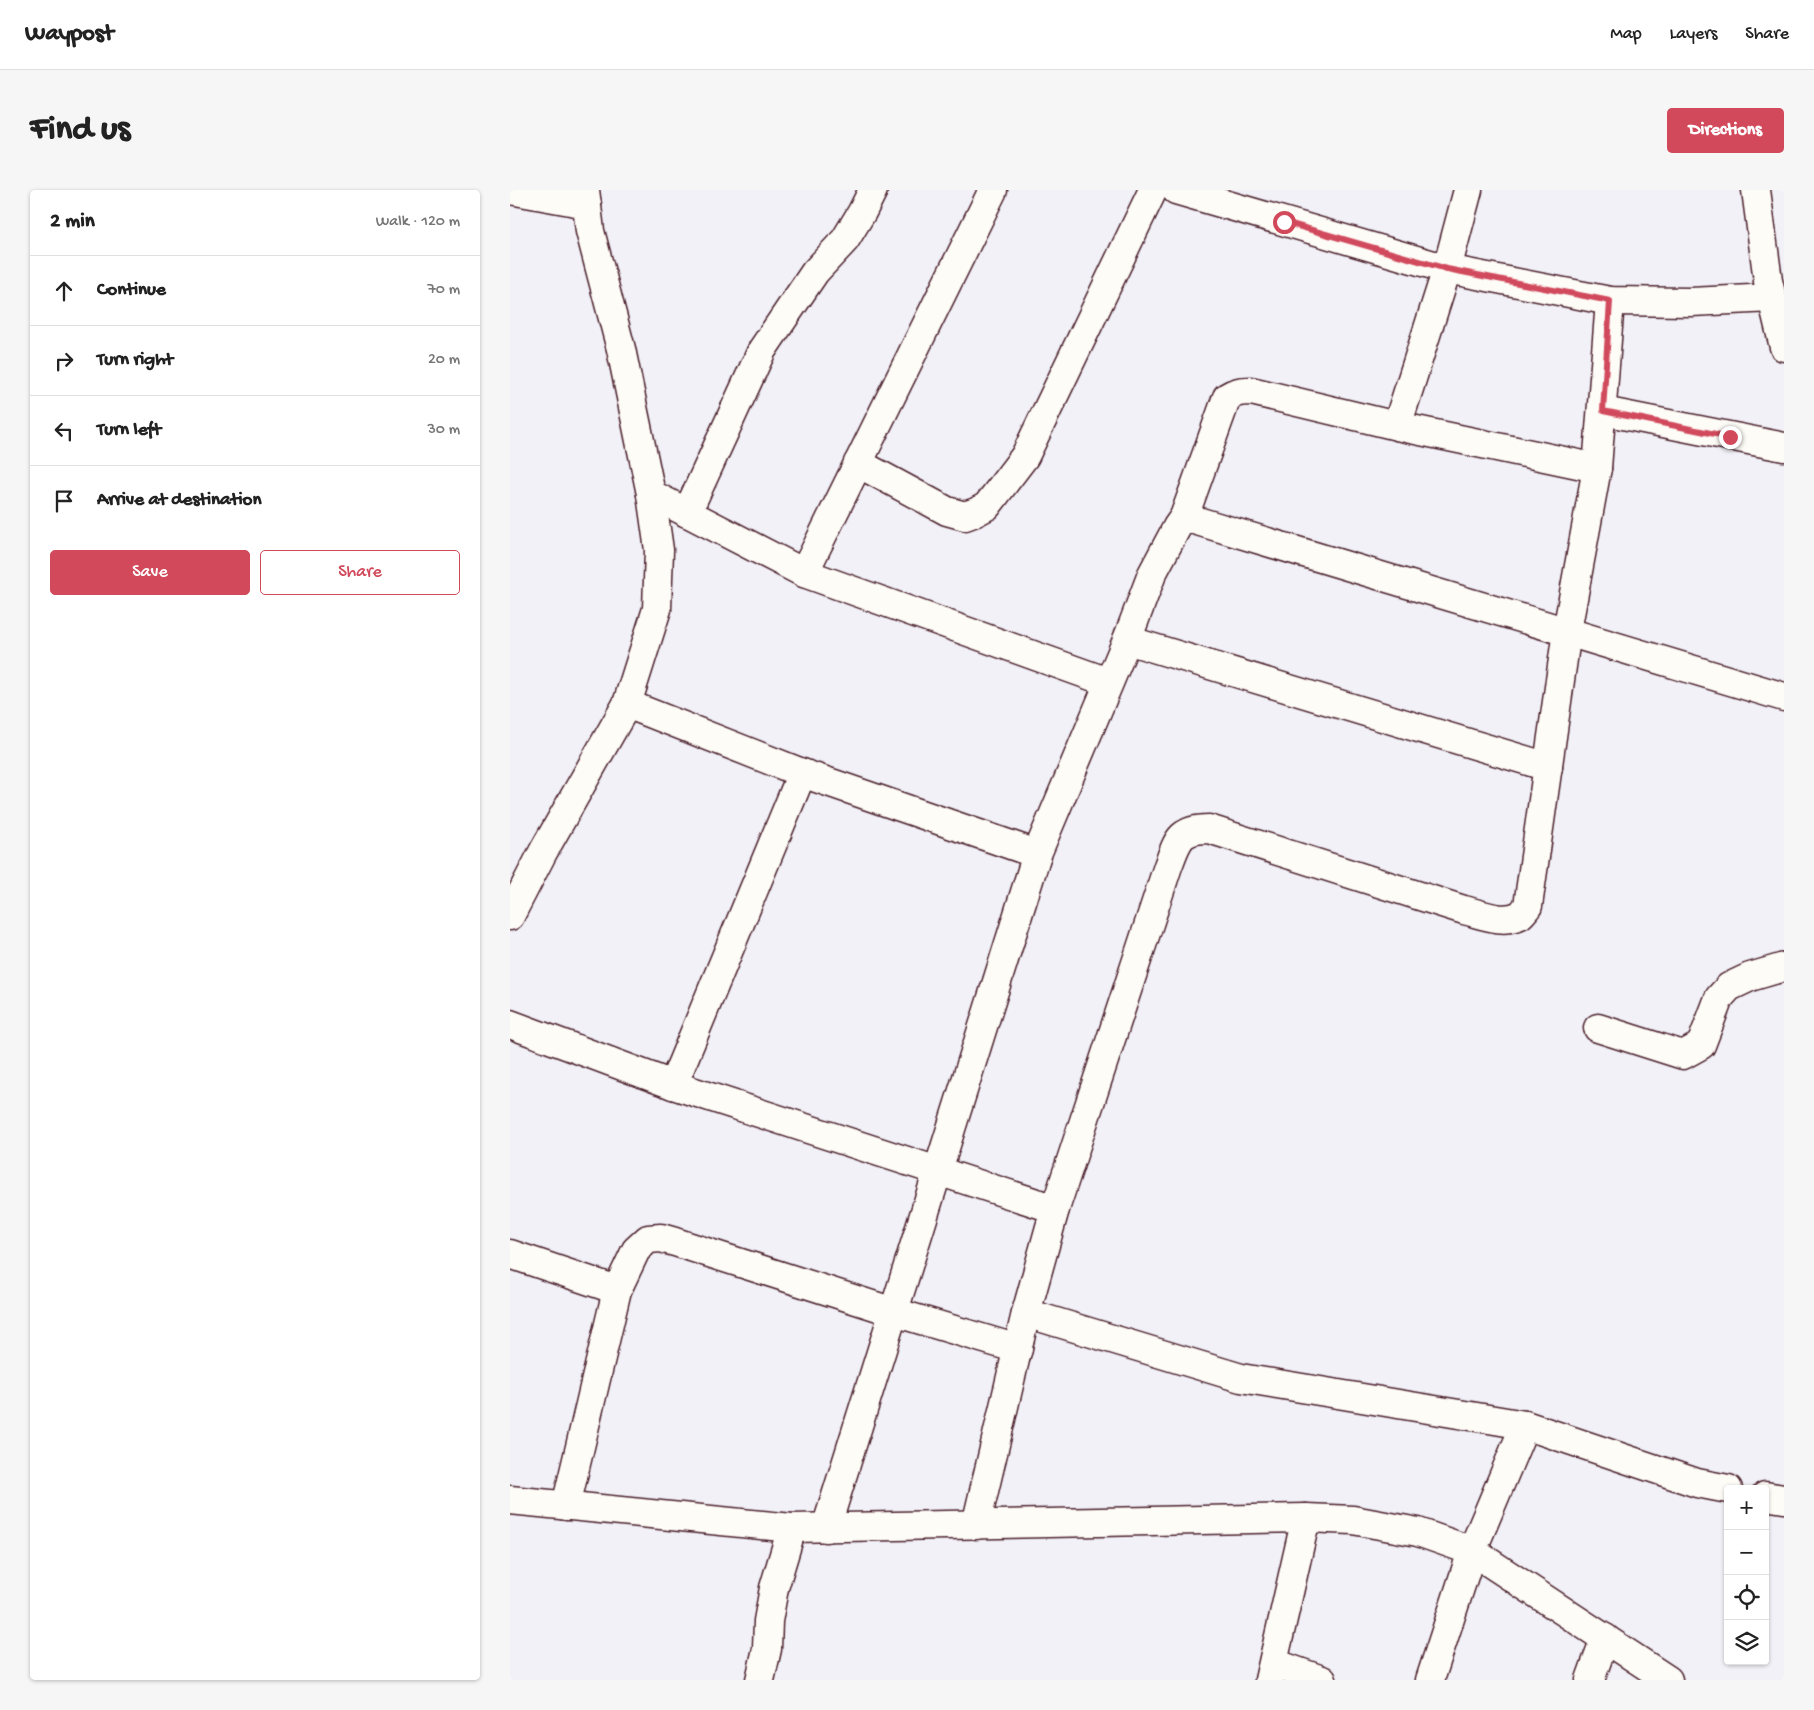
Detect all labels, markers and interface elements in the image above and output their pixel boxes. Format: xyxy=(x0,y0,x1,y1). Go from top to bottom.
text: Waypost xyxy=(25,20,113,49)
text: Map xyxy=(1610,24,1642,45)
text: Layers xyxy=(1670,24,1717,45)
text: Share xyxy=(1745,24,1789,45)
button: Directions xyxy=(1667,108,1784,153)
text: Find us xyxy=(30,110,130,151)
text: 2 min xyxy=(50,210,95,235)
route start xyxy=(1273,211,1296,234)
text: Walk · 120 m xyxy=(376,213,460,232)
icon: ahead xyxy=(50,277,78,305)
text: Continue xyxy=(97,279,166,302)
text: 70 m xyxy=(427,281,460,300)
icon: right xyxy=(50,347,78,375)
text: Turn right xyxy=(97,349,173,372)
text: 20 m xyxy=(428,351,460,370)
icon: left xyxy=(50,417,78,445)
text: Turn left xyxy=(97,419,161,442)
text: 30 m xyxy=(427,421,460,440)
route end xyxy=(1719,426,1742,449)
icon: arrive xyxy=(50,487,78,515)
text: Arrive at destination xyxy=(97,489,261,512)
button: Save xyxy=(50,550,250,595)
button: Share xyxy=(260,550,460,595)
map controls xyxy=(1724,1485,1769,1665)
button: + xyxy=(1724,1485,1769,1530)
button: − xyxy=(1724,1530,1769,1575)
button: locate xyxy=(1724,1575,1769,1620)
button: layers xyxy=(1724,1620,1769,1665)

